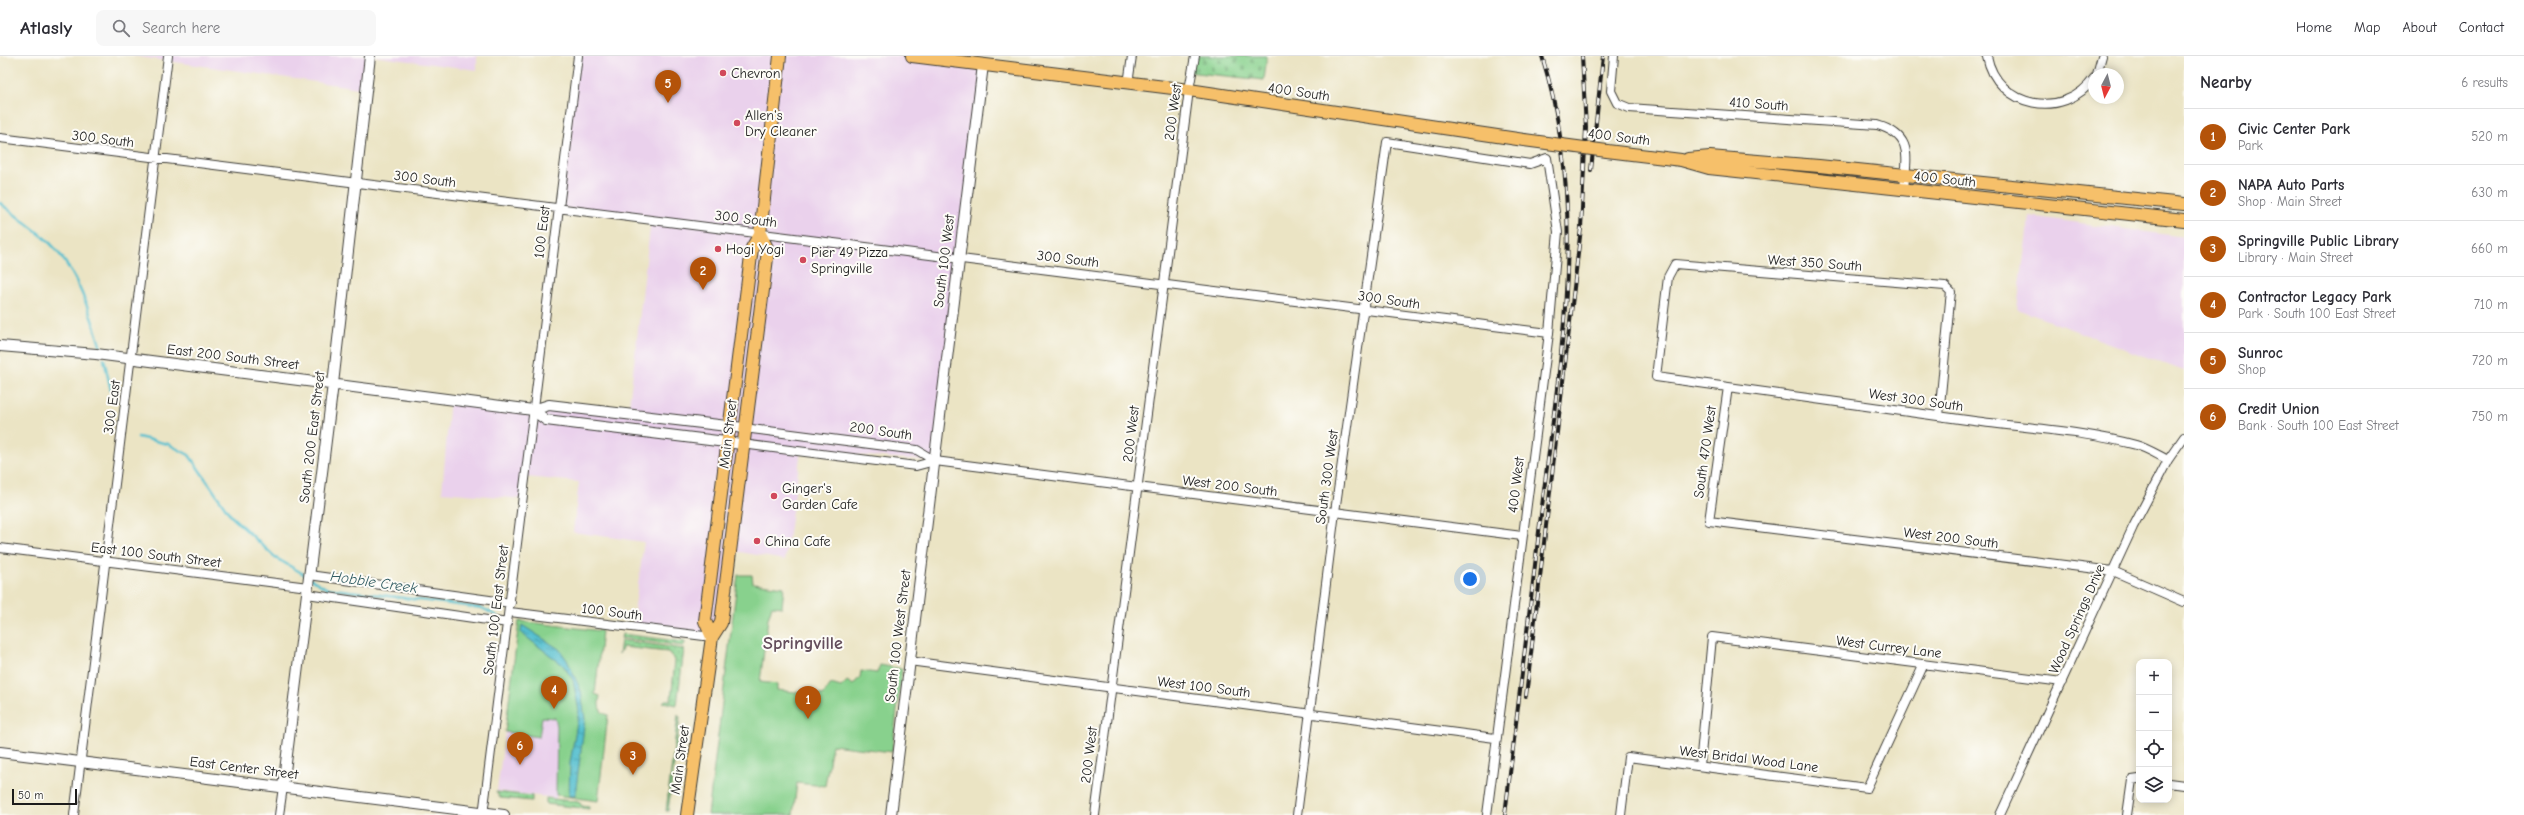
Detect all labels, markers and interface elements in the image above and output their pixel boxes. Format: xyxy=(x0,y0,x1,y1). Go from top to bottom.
search box xyxy=(96,10,376,46)
text: Atlasly xyxy=(20,17,72,39)
icon: search xyxy=(110,17,132,39)
text: Search here xyxy=(142,19,220,37)
text: Home xyxy=(2296,19,2332,36)
text: Map xyxy=(2354,19,2380,36)
text: About xyxy=(2402,19,2437,36)
text: Contact xyxy=(2459,19,2504,36)
place label: Chevron xyxy=(731,65,780,82)
marker: Chevron xyxy=(718,68,728,78)
north arrow xyxy=(2088,68,2124,104)
pin: 5 xyxy=(655,70,681,103)
text: Nearby xyxy=(2200,73,2251,92)
text: 6 results xyxy=(2461,75,2508,90)
street label: 400 South xyxy=(1267,79,1331,105)
street label: 200 West xyxy=(1161,82,1186,141)
street label: 410 South xyxy=(1729,93,1789,115)
place label: Allen's Dry Cleaner xyxy=(745,107,817,140)
marker: Allen's Dry Cleaner xyxy=(732,118,742,128)
text: Civic Center Park xyxy=(2238,120,2350,138)
street label: 400 South xyxy=(1587,125,1651,149)
street label: 300 South xyxy=(71,127,135,151)
text: 1 xyxy=(2210,129,2216,144)
text: 520 m xyxy=(2471,129,2508,144)
text: Park xyxy=(2238,138,2263,153)
street label: 300 South xyxy=(393,167,457,191)
street label: 400 South xyxy=(1913,167,1977,191)
text: NAPA Auto Parts xyxy=(2238,176,2344,194)
text: 2 xyxy=(2210,185,2216,200)
text: 630 m xyxy=(2471,185,2508,200)
text: Shop · Main Street xyxy=(2238,194,2342,209)
street label: 100 East xyxy=(530,204,554,259)
street label: 300 South xyxy=(714,207,778,231)
street label: South 100 West xyxy=(930,212,958,309)
text: Springville Public Library xyxy=(2238,232,2399,250)
place label: Hogi Yogi xyxy=(726,241,784,258)
text: 3 xyxy=(2210,241,2216,256)
text: 660 m xyxy=(2471,241,2508,256)
marker: Hogi Yogi xyxy=(713,244,723,254)
place label: Pier 49 Pizza Springville xyxy=(811,244,888,277)
street label: 300 South xyxy=(1036,247,1100,271)
text: Library · Main Street xyxy=(2238,250,2353,265)
street label: West 350 South xyxy=(1767,251,1863,275)
marker: Pier 49 Pizza Springville xyxy=(798,255,808,265)
pin: 2 xyxy=(690,257,716,290)
street label: 300 South xyxy=(1357,287,1421,313)
text: Contractor Legacy Park xyxy=(2238,288,2391,306)
text: 4 xyxy=(2210,297,2216,312)
text: 710 m xyxy=(2474,297,2508,312)
text: Park · South 100 East Street xyxy=(2238,306,2395,321)
street label: East 200 South Street xyxy=(166,340,301,374)
text: Sunroc xyxy=(2238,344,2283,362)
text: 5 xyxy=(2210,353,2216,368)
text: 720 m xyxy=(2472,353,2508,368)
text: Shop xyxy=(2238,362,2266,377)
street label: South 200 East Street xyxy=(295,369,329,504)
street label: 300 East xyxy=(100,378,124,435)
street label: West 300 South xyxy=(1868,385,1964,415)
street label: Main Street xyxy=(715,397,741,470)
text: Credit Union xyxy=(2238,400,2319,418)
street label: 200 West xyxy=(1119,404,1143,463)
street label: South 470 West xyxy=(1690,404,1720,499)
text: 6 xyxy=(2210,409,2216,424)
text: 750 m xyxy=(2472,409,2508,424)
street label: 200 South xyxy=(849,418,913,444)
text: Bank · South 100 East Street xyxy=(2238,418,2399,433)
street label: South 300 West xyxy=(1312,428,1342,525)
street label: 400 West xyxy=(1504,455,1528,514)
street label: West 200 South xyxy=(1182,472,1278,500)
place label: Ginger's Garden Cafe xyxy=(782,480,858,513)
marker: Ginger's Garden Cafe xyxy=(769,491,779,501)
street label: West 200 South xyxy=(1903,524,1999,552)
place label: China Cafe xyxy=(765,533,830,550)
marker: China Cafe xyxy=(752,536,762,546)
street label: East 100 South Street xyxy=(90,539,223,572)
street label: South 100 East Street xyxy=(480,543,513,676)
street label: Wood Springs Drive xyxy=(2045,562,2109,676)
water label: Hobble Creek xyxy=(329,567,419,597)
street label: South 100 West Street xyxy=(881,568,915,703)
your location xyxy=(1460,569,1480,589)
street label: 100 South xyxy=(581,600,643,624)
street label: West Currey Lane xyxy=(1835,632,1943,662)
district label: Springville xyxy=(763,633,843,654)
map controls xyxy=(2136,659,2172,803)
button: + xyxy=(2136,659,2172,695)
street label: West 100 South xyxy=(1156,673,1252,701)
pin: 4 xyxy=(541,676,567,709)
pin: 1 xyxy=(795,686,821,719)
button: − xyxy=(2136,695,2172,731)
street label: Main Street xyxy=(667,723,693,796)
street label: 200 West xyxy=(1077,725,1101,784)
button: locate xyxy=(2136,731,2172,767)
pin: 6 xyxy=(507,732,533,765)
pin: 3 xyxy=(620,742,646,775)
street label: West Bridal Wood Lane xyxy=(1679,742,1819,776)
street label: East Center Street xyxy=(189,753,300,783)
button: layers xyxy=(2136,767,2172,803)
scale bar xyxy=(12,787,77,806)
text: 50 m xyxy=(18,789,43,802)

